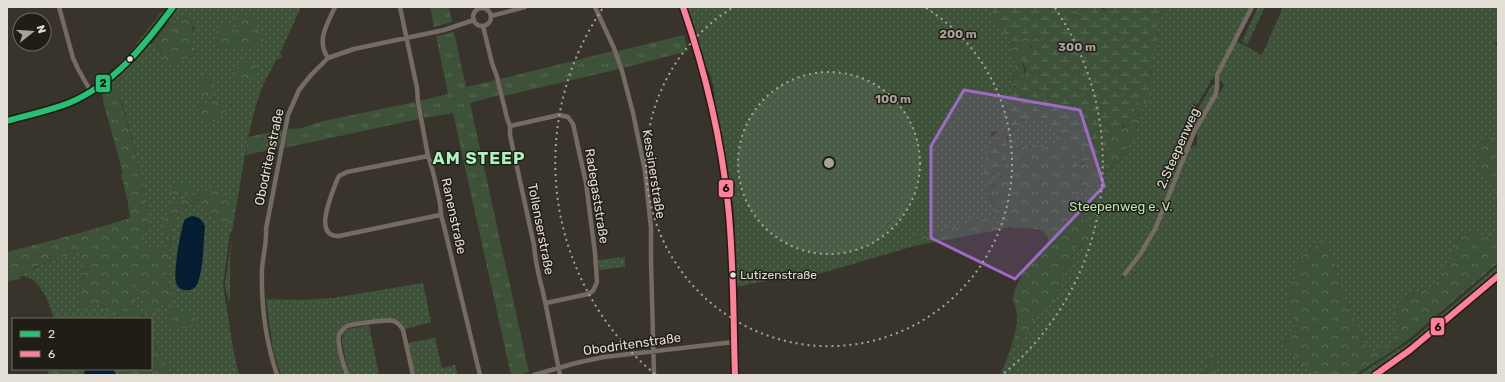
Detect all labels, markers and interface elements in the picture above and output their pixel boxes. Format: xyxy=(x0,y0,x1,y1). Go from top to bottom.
north arrow xyxy=(12,12,52,52)
text: N xyxy=(34,24,48,35)
text: 200 m xyxy=(939,27,977,41)
text: 300 m xyxy=(1058,40,1096,54)
unlabelled marker xyxy=(125,54,135,64)
line badge: 2 xyxy=(95,74,111,93)
text: 2 xyxy=(99,77,107,90)
text: 100 m xyxy=(875,92,911,106)
street label: 2.Steepenweg xyxy=(1154,105,1203,191)
street label: Obodritenstraße xyxy=(251,107,287,207)
street label: Kessinerstraße xyxy=(640,128,668,220)
street label: Radegaststraße xyxy=(581,147,612,245)
district label: AM STEEP xyxy=(433,148,525,168)
centre of rings xyxy=(822,156,836,170)
street label: Ranenstraße xyxy=(439,177,469,255)
line badge: 6 xyxy=(718,179,734,198)
street label: Tollenserstraße xyxy=(525,182,557,276)
text: 6 xyxy=(722,182,730,195)
park label: Steepenweg e. V. xyxy=(1069,199,1173,215)
place label: Lutizenstraße xyxy=(740,268,817,282)
marker: Lutizenstraße xyxy=(728,270,738,280)
line badge: 6 xyxy=(1430,317,1445,336)
legend xyxy=(12,318,152,370)
text: 6 xyxy=(1434,321,1442,334)
text: 2 xyxy=(48,327,55,341)
street label: Obodritenstraße xyxy=(582,330,682,358)
text: 6 xyxy=(48,347,55,361)

